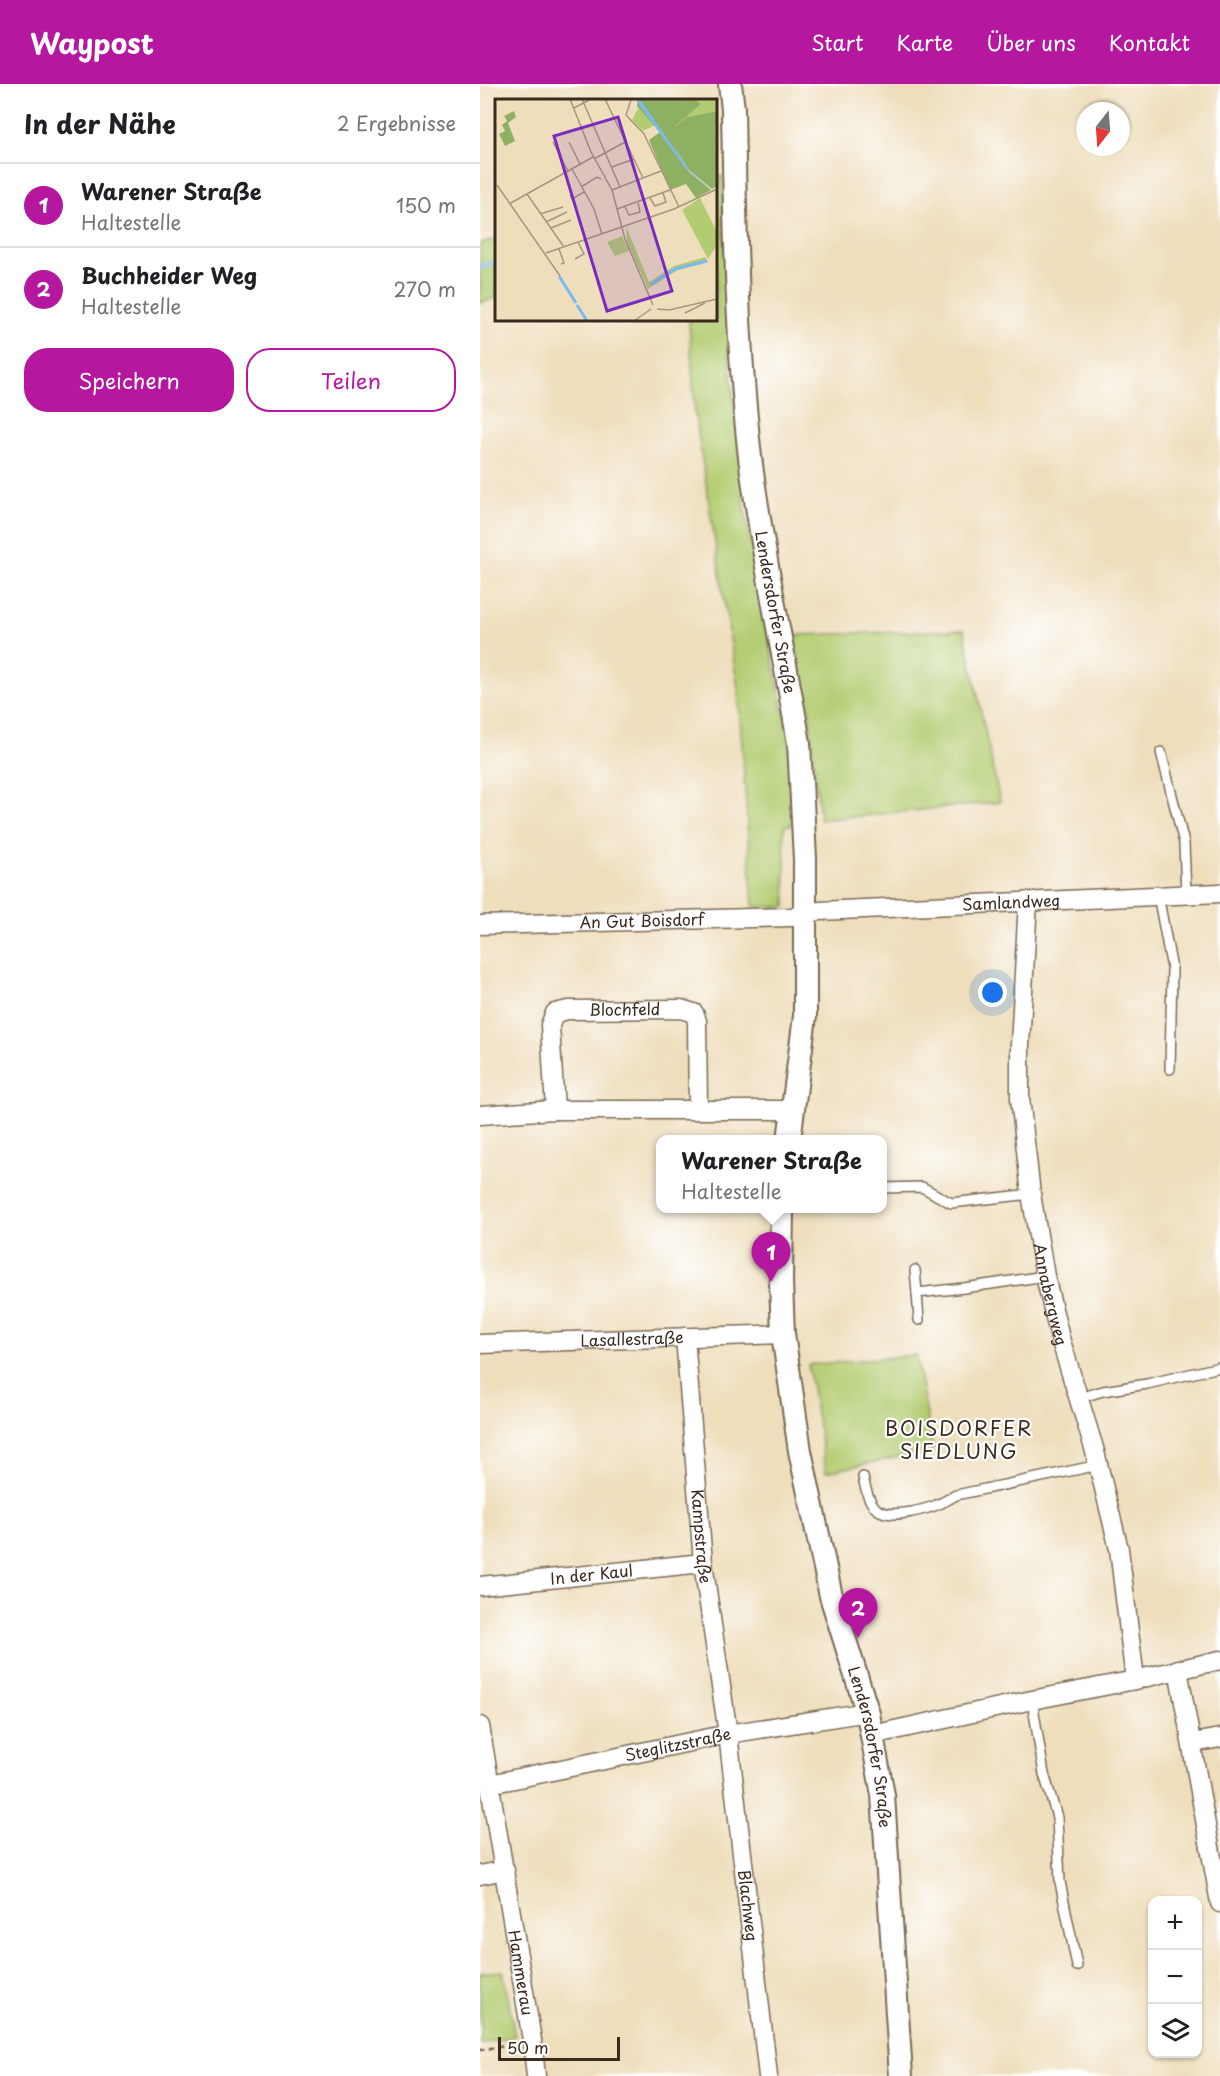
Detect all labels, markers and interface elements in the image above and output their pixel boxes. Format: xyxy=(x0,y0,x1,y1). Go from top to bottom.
text: Waypost xyxy=(30,21,154,64)
text: Start xyxy=(811,26,863,58)
text: Karte xyxy=(896,26,953,58)
text: Über uns xyxy=(986,26,1076,58)
text: Kontakt xyxy=(1109,26,1190,58)
inset map xyxy=(495,99,717,321)
north arrow xyxy=(1076,102,1130,156)
text: In der Nähe xyxy=(24,104,176,143)
text: 2 Ergebnisse xyxy=(337,108,456,138)
text: Warener Straße xyxy=(81,174,262,207)
text: 1 xyxy=(39,190,48,220)
text: 150 m xyxy=(396,190,456,220)
text: Haltestelle xyxy=(81,207,181,237)
text: Buchheider Weg xyxy=(81,258,257,291)
text: 2 xyxy=(36,274,51,304)
text: 270 m xyxy=(393,274,456,304)
text: Haltestelle xyxy=(81,291,181,321)
button: Speichern xyxy=(24,348,234,412)
button: Teilen xyxy=(246,348,456,412)
street label: Lendersdorfer Straße xyxy=(750,529,803,695)
street label: Samlandweg xyxy=(961,887,1061,916)
street label: An Gut Boisdorf xyxy=(579,906,706,933)
your location xyxy=(978,978,1007,1007)
street label: Blochfeld xyxy=(589,996,660,1021)
popup xyxy=(656,1135,887,1213)
text: Warener Straße xyxy=(681,1143,862,1176)
text: Haltestelle xyxy=(681,1176,782,1206)
pin: 1 xyxy=(752,1232,790,1282)
street label: Annabergweg xyxy=(1029,1241,1075,1348)
street label: Lasallestraße xyxy=(580,1324,684,1352)
district label: BOISDORFER SIEDLUNG xyxy=(885,1413,1033,1466)
street label: Kampstraße xyxy=(686,1488,719,1585)
street label: In der Kaul xyxy=(549,1557,634,1590)
pin: 2 xyxy=(838,1588,878,1638)
street label: Lendersdorfer Straße xyxy=(843,1663,898,1828)
street label: Steglitzstraße xyxy=(622,1721,733,1766)
street label: Blachweg xyxy=(733,1868,765,1942)
map controls xyxy=(1148,1896,1202,2058)
button: + xyxy=(1148,1896,1202,1950)
street label: Hammerau xyxy=(503,1928,541,2017)
button: − xyxy=(1148,1950,1202,2004)
button: layers xyxy=(1148,2004,1202,2058)
scale bar xyxy=(498,2034,620,2062)
text: 50 m xyxy=(507,2035,548,2059)

